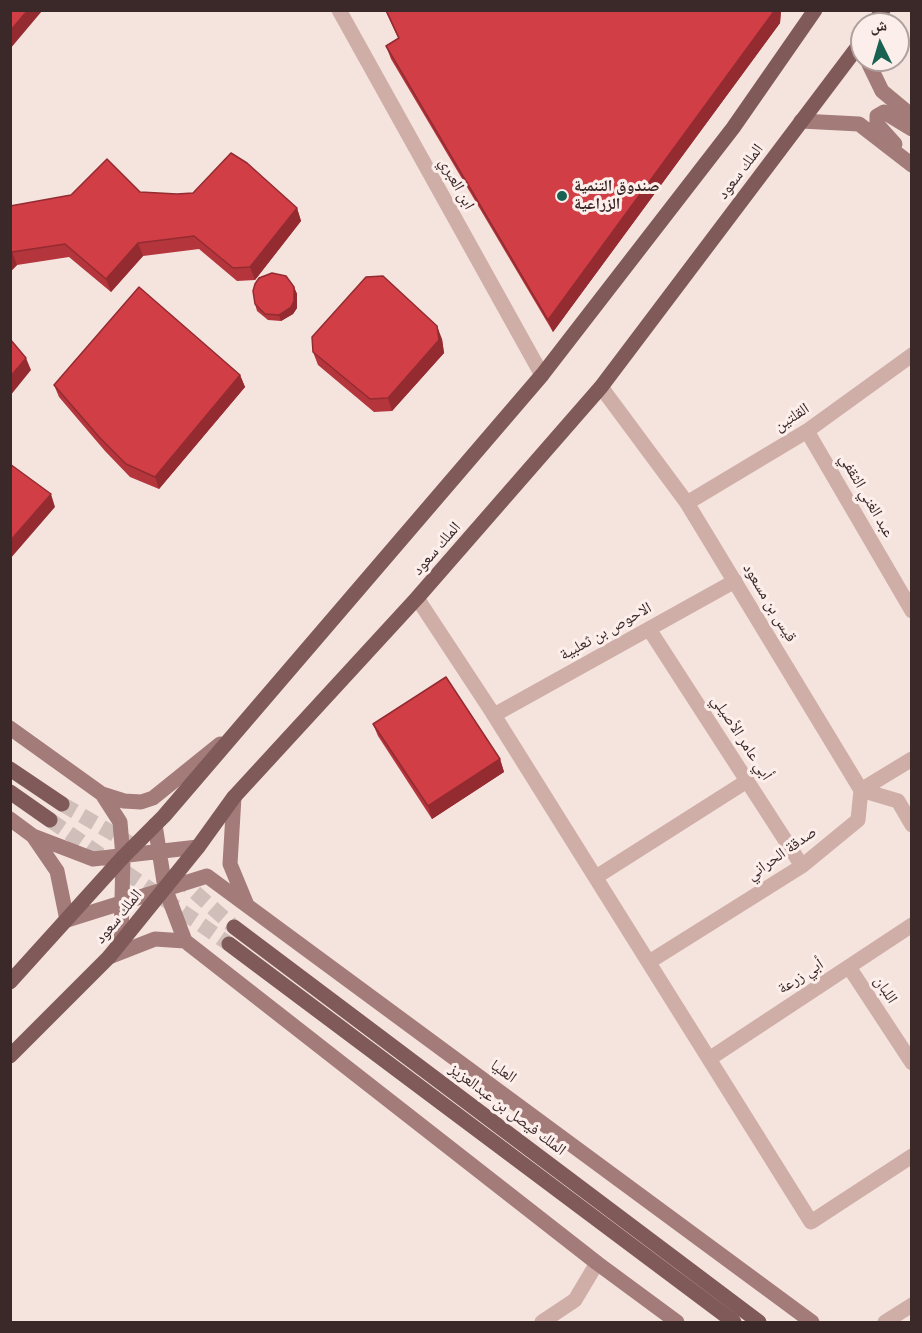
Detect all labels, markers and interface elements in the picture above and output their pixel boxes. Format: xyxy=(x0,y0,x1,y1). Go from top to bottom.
north arrow xyxy=(850,12,910,72)
text: ش xyxy=(869,15,888,36)
street label: الملك سعود xyxy=(714,140,768,204)
street label: ابن العبري xyxy=(434,155,478,213)
place label: صندوق التنمية الزراعية xyxy=(574,177,659,215)
marker: صندوق التنمية الزراعية xyxy=(555,189,569,203)
street label: القلتين xyxy=(771,400,813,436)
street label: عبد الغني الثقفي xyxy=(834,451,898,541)
street label: الملك سعود xyxy=(409,518,465,580)
street label: قيس بن مسعود xyxy=(738,560,800,646)
street label: الاحوص بن ثعلبية xyxy=(557,599,655,665)
street label: أبي عامر الأصيلي xyxy=(706,692,776,784)
street label: صدقة الحراني xyxy=(743,823,821,885)
street label: الملك سعود xyxy=(91,886,147,948)
street label: أبي زرعة xyxy=(775,955,827,999)
street label: اللبان xyxy=(869,973,901,1007)
street label: العليا xyxy=(486,1056,520,1088)
street label: الملك فيصل بن عبدالعزيز xyxy=(445,1060,569,1160)

